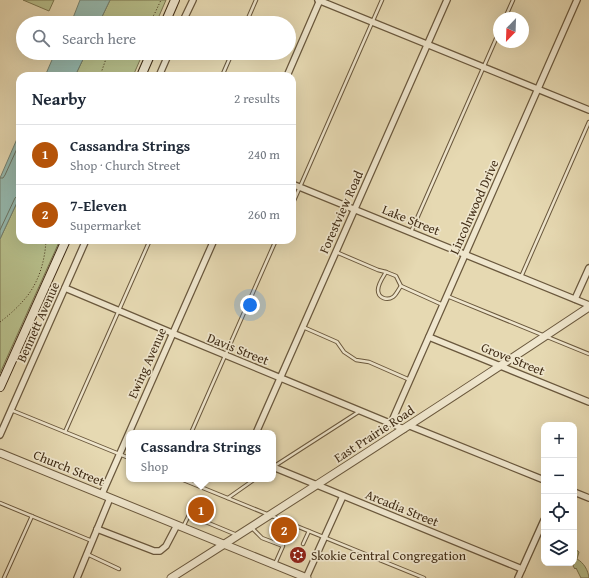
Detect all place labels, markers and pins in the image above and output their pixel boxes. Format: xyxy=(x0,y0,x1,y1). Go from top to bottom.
pin: 1 xyxy=(188,495,214,525)
pin: 2 xyxy=(271,515,297,545)
synagogue icon: Skokie Central Congregation xyxy=(288,545,308,565)
place label: Skokie Central Congregation xyxy=(311,546,467,565)

